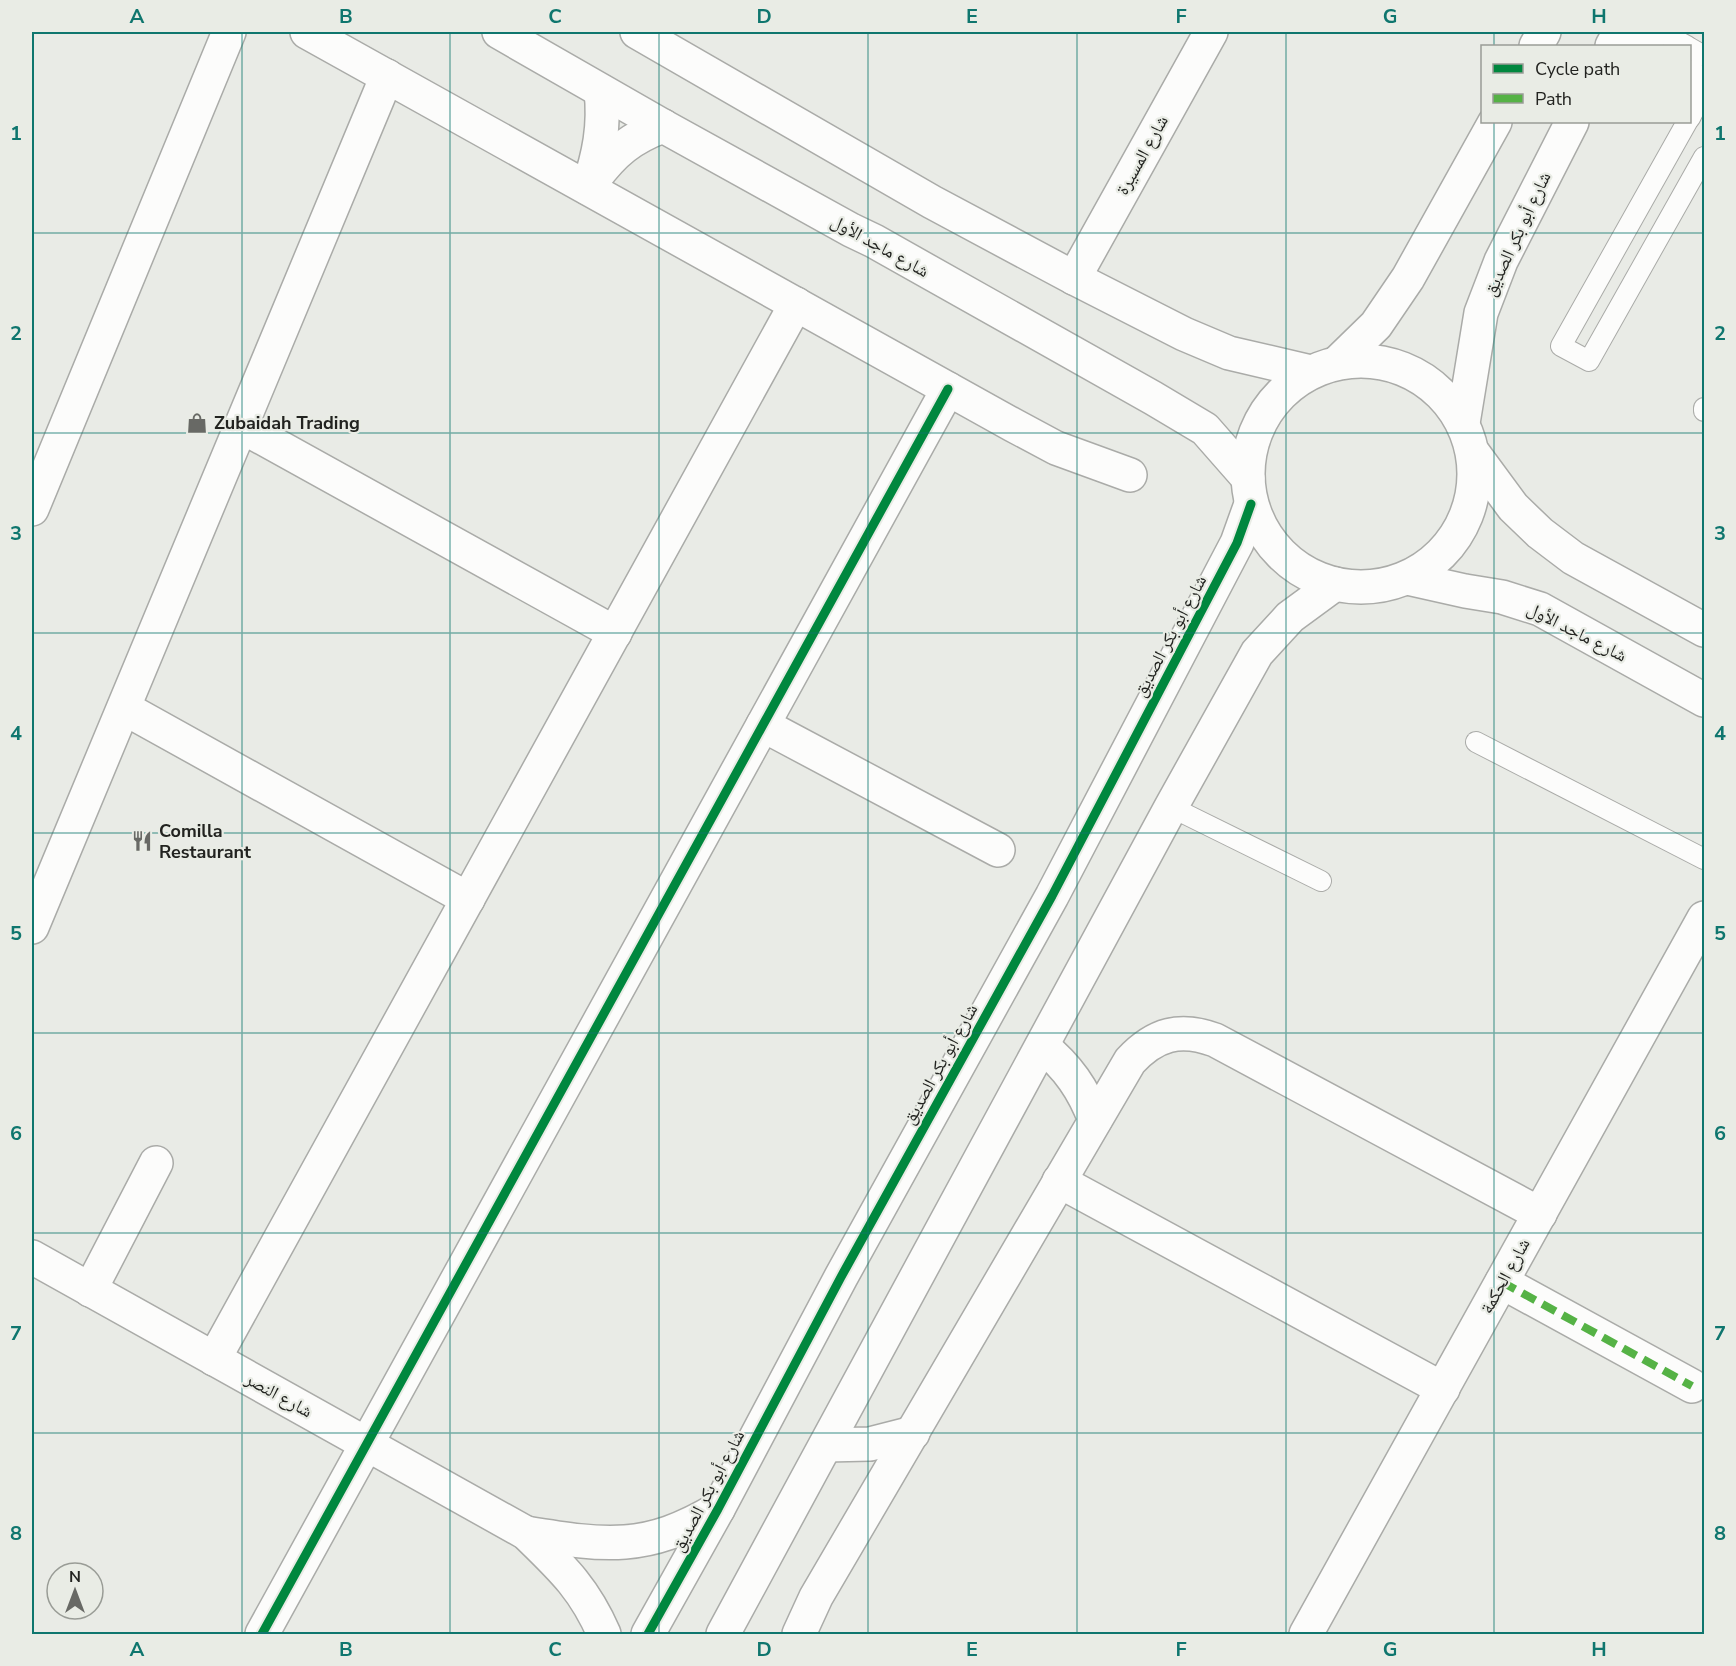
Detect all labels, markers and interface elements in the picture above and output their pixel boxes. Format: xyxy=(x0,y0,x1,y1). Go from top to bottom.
text: A xyxy=(130,3,145,30)
text: B xyxy=(339,3,353,30)
text: C xyxy=(548,3,562,30)
text: D xyxy=(756,3,772,30)
text: E xyxy=(966,3,978,30)
text: F xyxy=(1175,3,1187,30)
text: G xyxy=(1383,3,1397,30)
text: H xyxy=(1591,3,1607,30)
legend xyxy=(1481,45,1691,123)
text: Cycle path xyxy=(1535,57,1620,81)
text: Path xyxy=(1535,87,1572,111)
street label: شارع المسيرة xyxy=(1110,111,1174,199)
text: 1 xyxy=(10,120,22,147)
text: 1 xyxy=(1714,120,1726,147)
street label: شارع أبو بكر الصديق xyxy=(1478,168,1556,300)
street label: شارع ماجد الأول xyxy=(827,209,933,283)
text: 2 xyxy=(10,320,22,347)
text: 2 xyxy=(1714,320,1726,347)
shop icon: Zubaidah Trading xyxy=(185,411,209,435)
place label: Zubaidah Trading xyxy=(214,411,360,435)
text: 3 xyxy=(10,520,22,547)
text: 3 xyxy=(1714,520,1726,547)
street label: شارع أبو بكر الصديق xyxy=(1128,571,1212,701)
street label: شارع ماجد الأول xyxy=(1523,597,1631,667)
text: 4 xyxy=(10,720,22,747)
text: 4 xyxy=(1714,720,1726,747)
place label: Comilla Restaurant xyxy=(159,819,251,864)
restaurant icon: Comilla Restaurant xyxy=(130,829,154,853)
text: 5 xyxy=(10,920,22,947)
text: 5 xyxy=(1714,920,1726,947)
street label: شارع أبو بكر الصديق xyxy=(897,999,983,1129)
text: 6 xyxy=(10,1120,22,1147)
text: 6 xyxy=(1714,1120,1726,1147)
street label: شارع الحكمة xyxy=(1474,1234,1536,1318)
text: 7 xyxy=(10,1320,22,1347)
text: 7 xyxy=(1714,1320,1726,1347)
street label: شارع النصر xyxy=(240,1366,317,1423)
street label: شارع أبو بكر الصديق xyxy=(666,1426,750,1556)
text: 8 xyxy=(10,1520,22,1547)
text: 8 xyxy=(1714,1520,1726,1547)
north arrow xyxy=(45,1561,105,1621)
text: N xyxy=(69,1566,81,1588)
text: A xyxy=(130,1636,145,1663)
text: B xyxy=(339,1636,353,1663)
text: C xyxy=(548,1636,562,1663)
text: D xyxy=(756,1636,772,1663)
text: E xyxy=(966,1636,978,1663)
text: F xyxy=(1175,1636,1187,1663)
text: G xyxy=(1383,1636,1397,1663)
text: H xyxy=(1591,1636,1607,1663)

